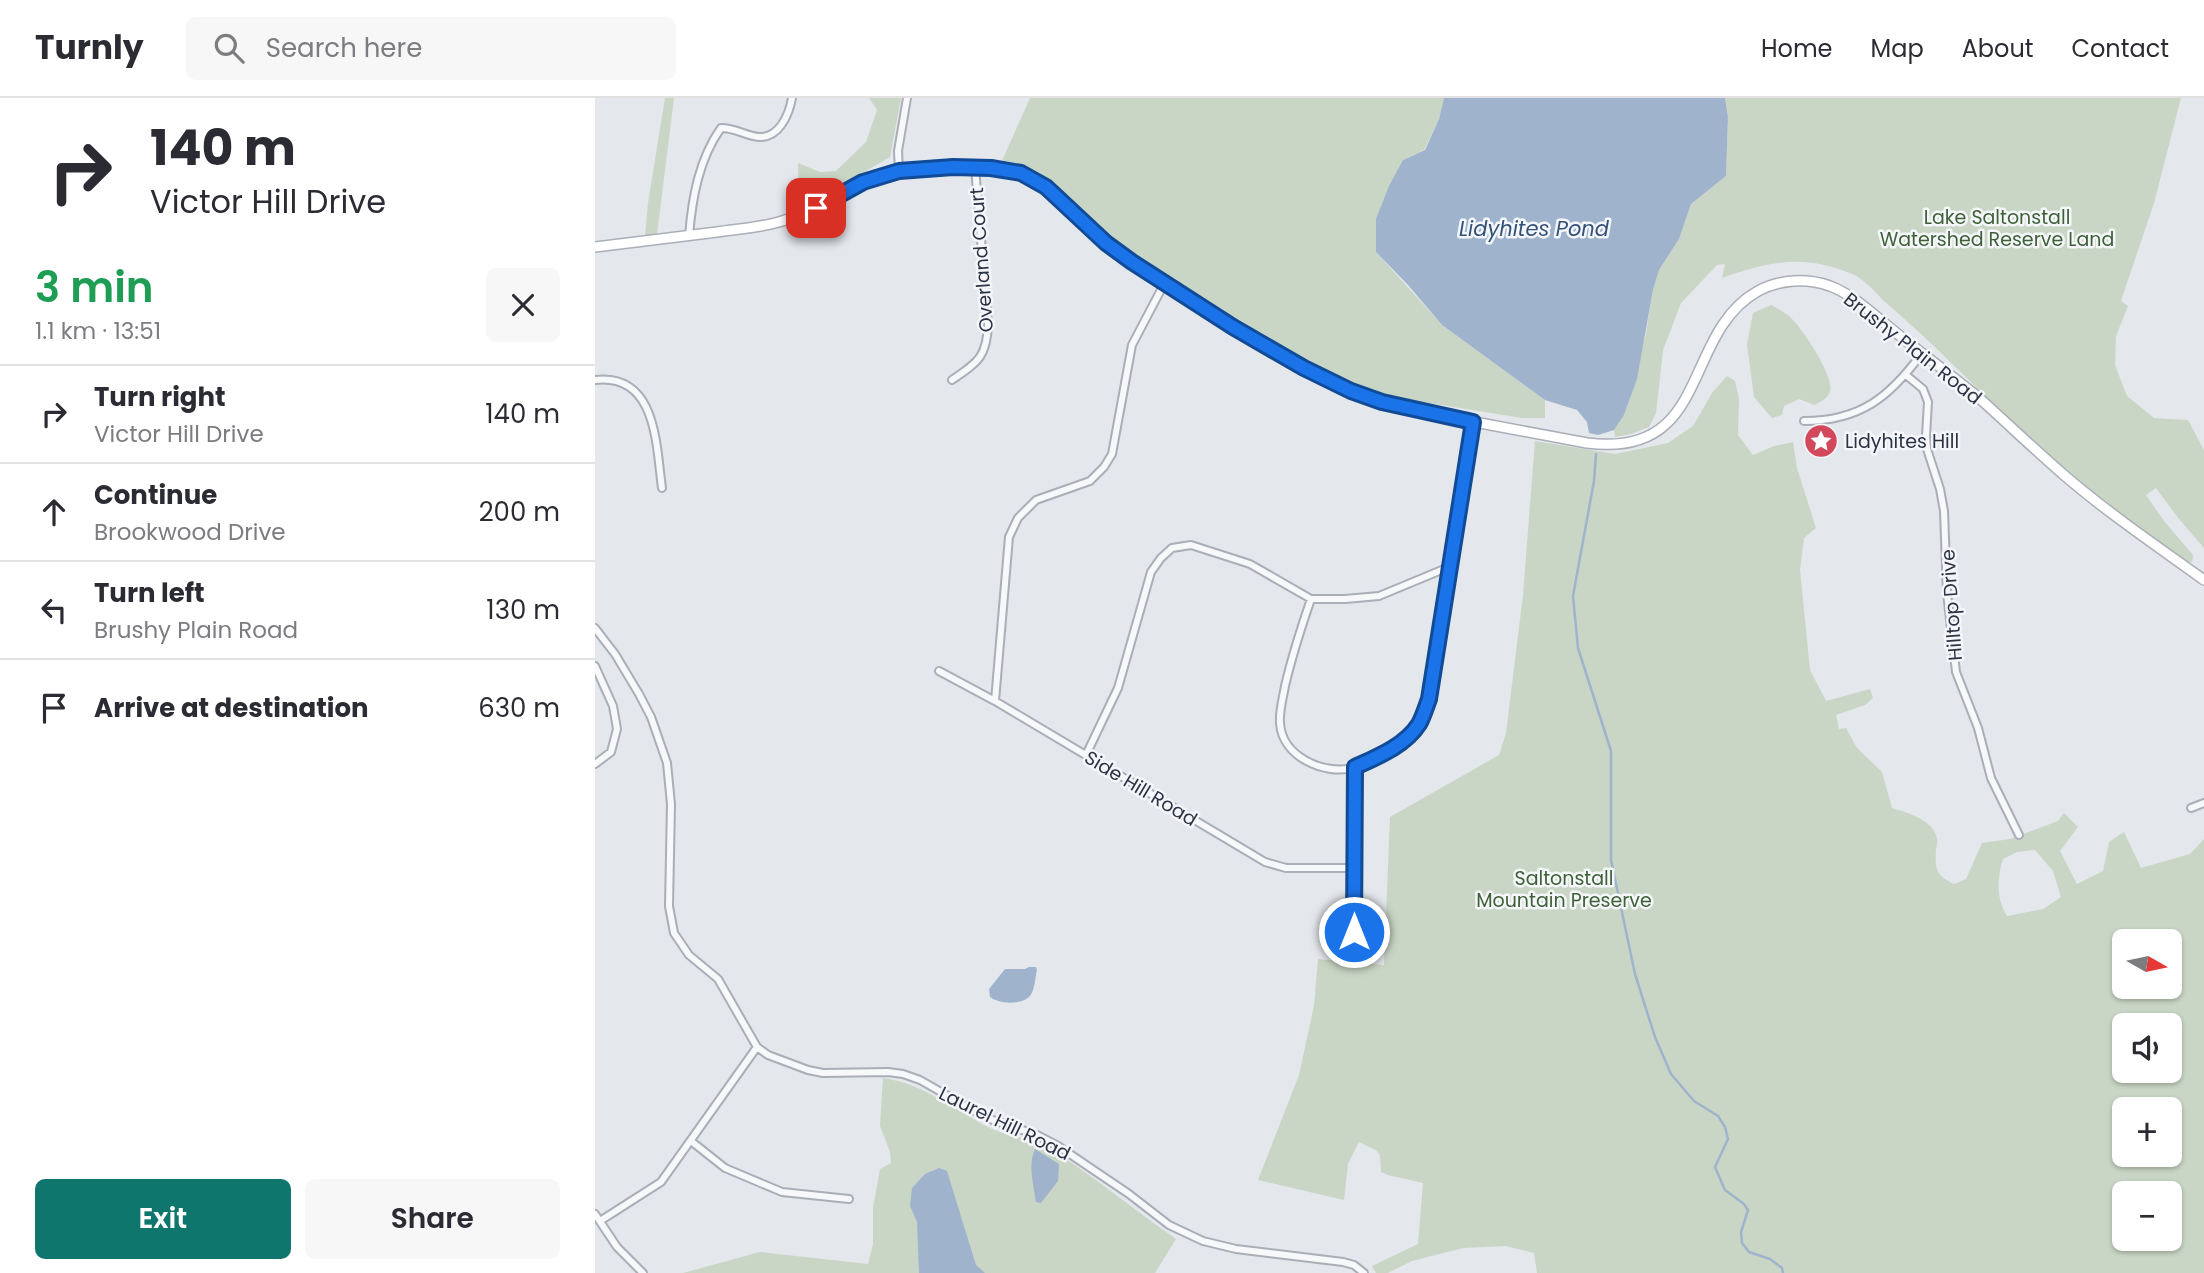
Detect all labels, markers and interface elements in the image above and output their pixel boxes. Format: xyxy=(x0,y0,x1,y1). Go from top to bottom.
search box xyxy=(186,17,676,80)
text: Turnly xyxy=(35,24,144,71)
icon: search xyxy=(210,29,248,67)
text: Search here xyxy=(266,30,422,66)
text: Home xyxy=(1761,32,1833,65)
text: Map xyxy=(1871,32,1924,65)
text: About xyxy=(1962,32,2033,65)
text: Contact xyxy=(2071,32,2169,65)
text: 140 m xyxy=(150,114,296,182)
icon: right xyxy=(35,126,126,217)
pin xyxy=(786,178,846,238)
text: Victor Hill Drive xyxy=(150,179,386,224)
street label: Overland Court xyxy=(963,187,1000,333)
icon: arrive xyxy=(797,189,835,227)
park label: Lake Saltonstall Watershed Reserve Land xyxy=(1880,204,2114,253)
water label: Lidyhites Pond xyxy=(1459,214,1610,243)
text: 3 min xyxy=(35,258,154,317)
button: close xyxy=(486,268,560,342)
street label: Brushy Plain Road xyxy=(1838,286,1987,411)
text: 1.1 km · 13:51 xyxy=(35,315,161,347)
text: Turn right xyxy=(94,379,226,415)
icon: right xyxy=(35,395,73,433)
text: 140 m xyxy=(485,396,560,432)
text: Victor Hill Drive xyxy=(94,418,264,450)
place icon: Lidyhites Hill xyxy=(1802,422,1840,460)
place label: Lidyhites Hill xyxy=(1845,428,1959,455)
text: Continue xyxy=(94,477,217,513)
icon: ahead xyxy=(35,493,73,531)
text: 200 m xyxy=(479,494,560,530)
text: Brookwood Drive xyxy=(94,516,286,548)
street label: Hilltop Drive xyxy=(1934,548,1969,662)
text: Turn left xyxy=(94,575,205,611)
icon: left xyxy=(35,591,73,629)
text: 130 m xyxy=(486,592,560,628)
text: Brushy Plain Road xyxy=(94,614,298,646)
icon: arrive xyxy=(35,689,73,727)
text: Arrive at destination xyxy=(94,690,369,726)
text: 630 m xyxy=(478,690,560,726)
street label: Side Hill Road xyxy=(1079,744,1202,833)
park label: Saltonstall Mountain Preserve xyxy=(1476,865,1652,914)
position arrow xyxy=(1317,895,1391,969)
north arrow xyxy=(2112,929,2182,999)
map controls xyxy=(2112,929,2182,1251)
button: sound xyxy=(2112,1013,2182,1083)
street label: Laurel Hill Road xyxy=(934,1080,1075,1167)
button: + xyxy=(2112,1097,2182,1167)
button: Exit xyxy=(35,1179,291,1259)
button: Share xyxy=(305,1179,560,1259)
button: − xyxy=(2112,1181,2182,1251)

